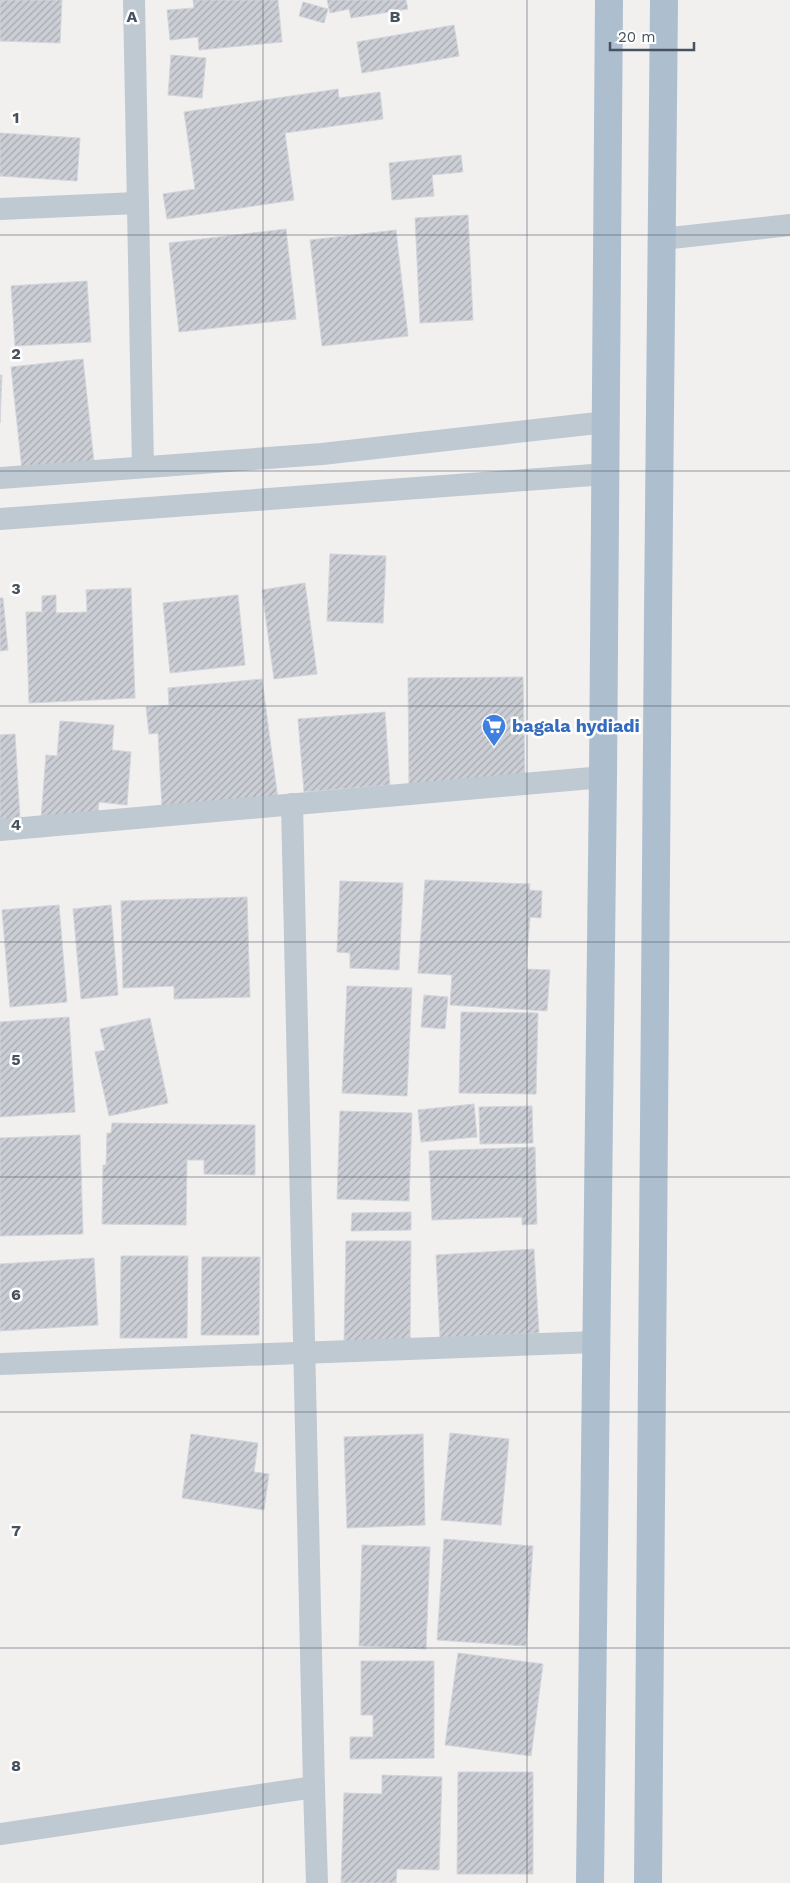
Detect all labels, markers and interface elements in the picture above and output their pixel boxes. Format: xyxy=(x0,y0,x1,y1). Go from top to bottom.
text: A xyxy=(127,7,138,26)
text: B xyxy=(390,7,401,26)
scale bar xyxy=(610,20,694,52)
text: 20 m xyxy=(618,28,656,46)
text: 1 xyxy=(13,108,19,127)
text: 2 xyxy=(11,344,21,363)
text: 3 xyxy=(11,579,21,598)
supermarket icon: bagala hydiadi xyxy=(481,713,507,747)
place label: bagala hydiadi xyxy=(512,715,640,736)
text: 4 xyxy=(11,815,21,834)
text: 5 xyxy=(11,1050,21,1069)
text: 6 xyxy=(11,1285,21,1304)
text: 7 xyxy=(11,1521,21,1540)
text: 8 xyxy=(11,1756,21,1775)

